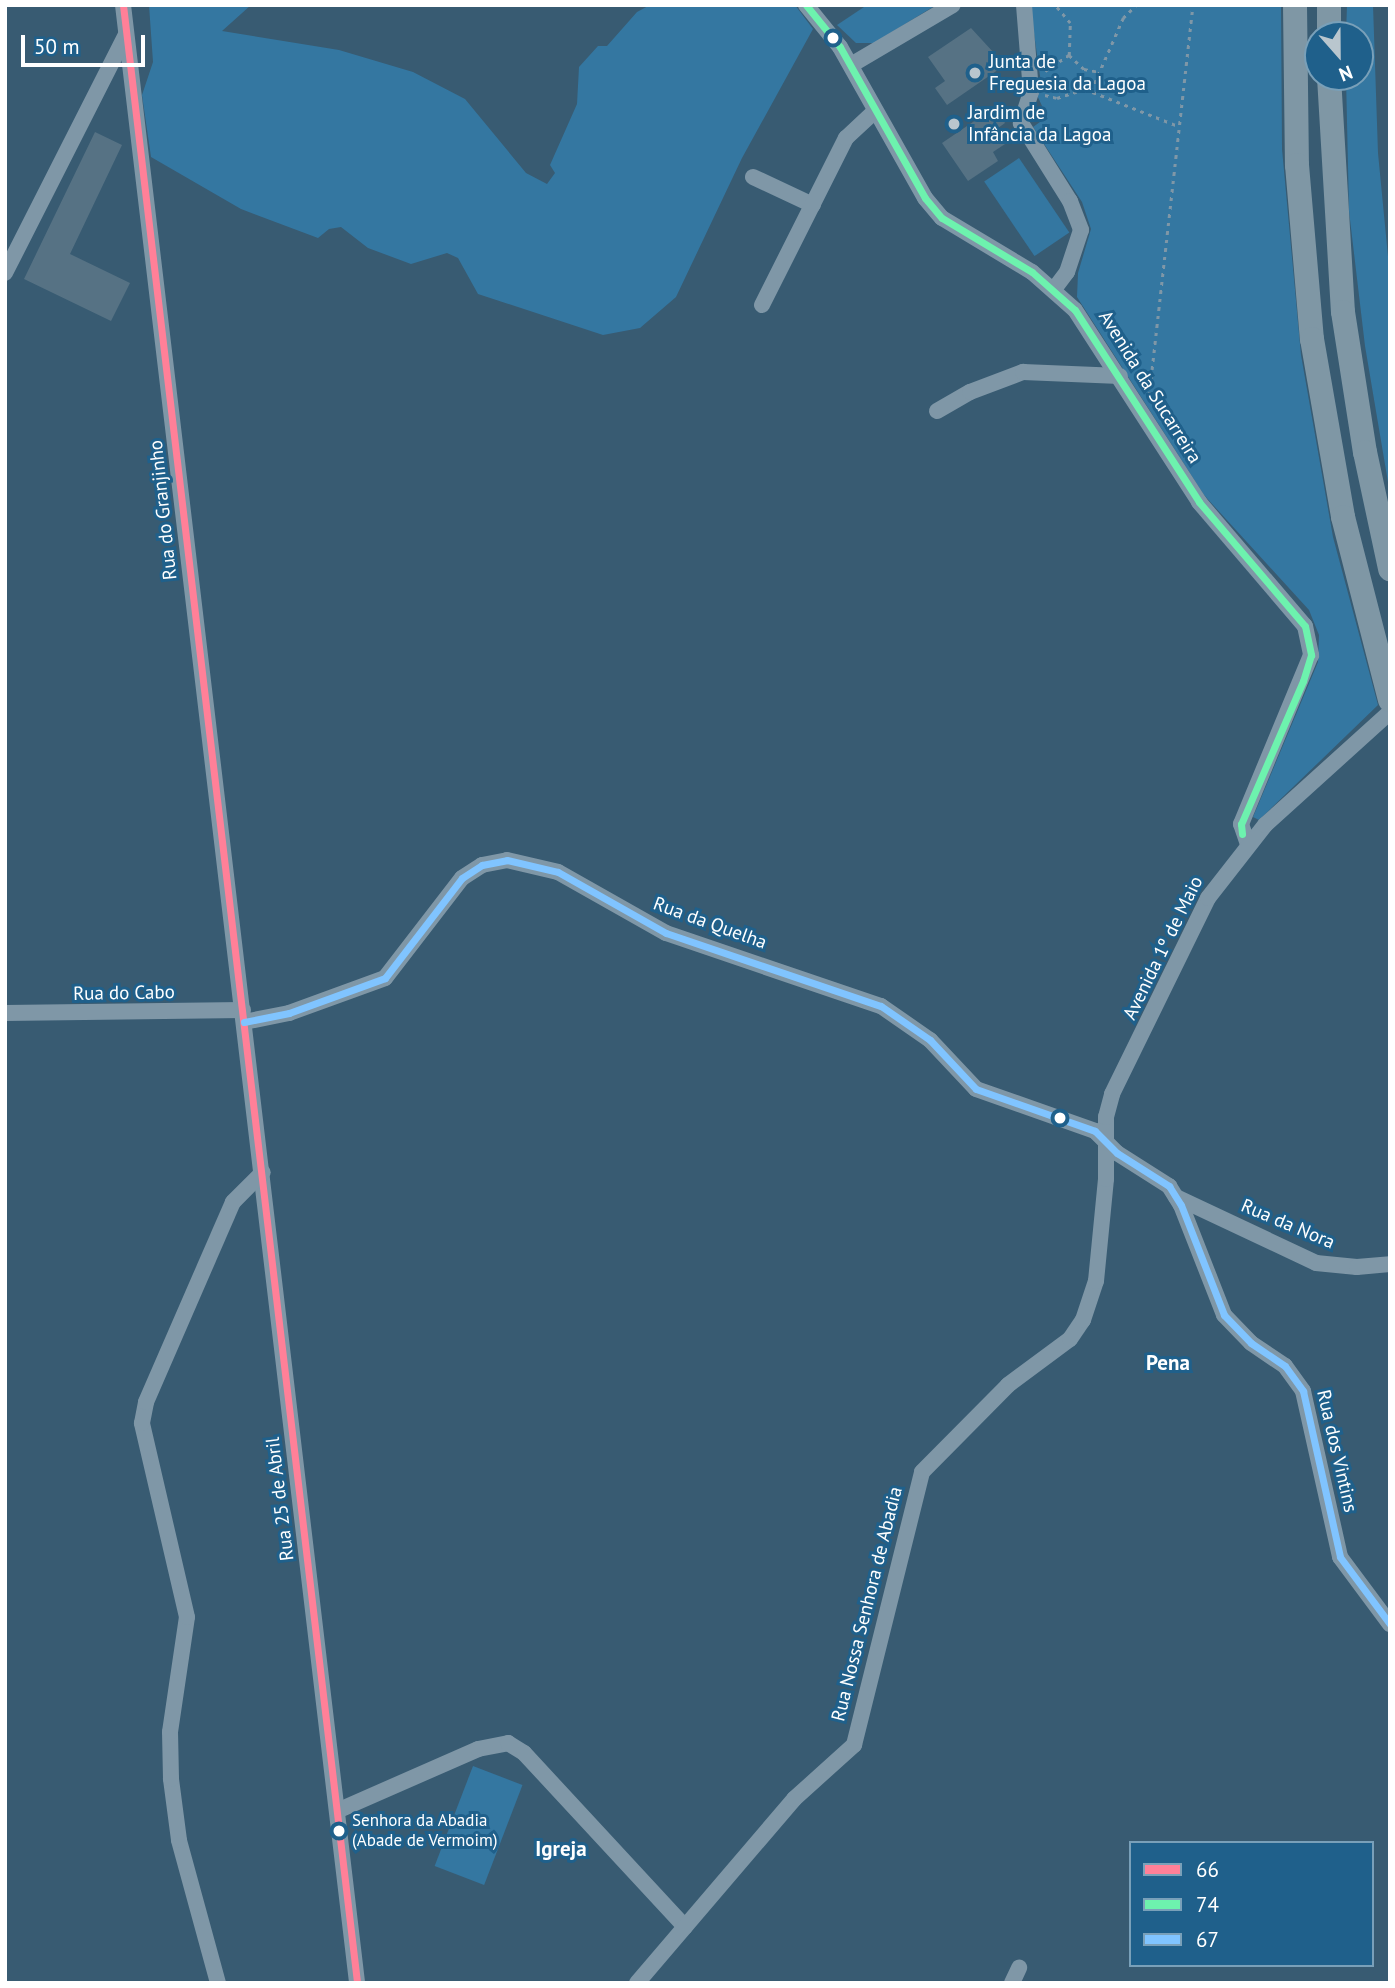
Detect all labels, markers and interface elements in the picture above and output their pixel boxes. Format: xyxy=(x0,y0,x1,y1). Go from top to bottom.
scale bar xyxy=(24,21,149,65)
north arrow xyxy=(1304,21,1374,91)
unlabelled marker xyxy=(826,31,840,45)
text: 50 m xyxy=(34,33,80,60)
place label: Junta de Freguesia da Lagoa xyxy=(989,51,1146,95)
text: N xyxy=(1336,60,1356,87)
marker: Junta de Freguesia da Lagoa xyxy=(967,65,983,81)
place label: Jardim de Infância da Lagoa xyxy=(968,102,1111,146)
marker: Jardim de Infância da Lagoa xyxy=(946,116,962,132)
street label: Avenida da Sucarreira xyxy=(1094,306,1206,468)
street label: Rua do Granjinho xyxy=(144,439,182,581)
street label: Avenida 1º de Maio xyxy=(1118,872,1208,1024)
street label: Rua da Quelha xyxy=(650,892,770,954)
street label: Rua do Cabo xyxy=(73,981,175,1005)
unlabelled marker xyxy=(1053,1111,1067,1125)
street label: Rua da Nora xyxy=(1238,1194,1338,1254)
district label: Pena xyxy=(1146,1350,1190,1376)
street label: Rua dos Vintins xyxy=(1312,1387,1362,1515)
street label: Rua 25 de Abril xyxy=(261,1436,299,1562)
street label: Rua Nossa Senhora de Abadia xyxy=(827,1484,907,1724)
place label: Senhora da Abadia (Abade de Vermoim) xyxy=(352,1811,498,1851)
marker: Senhora da Abadia (Abade de Vermoim) xyxy=(332,1824,346,1838)
district label: Igreja xyxy=(535,1836,587,1862)
legend xyxy=(1129,1841,1374,1967)
text: 66 xyxy=(1196,1856,1219,1883)
text: 74 xyxy=(1196,1891,1219,1918)
text: 67 xyxy=(1196,1926,1219,1953)

